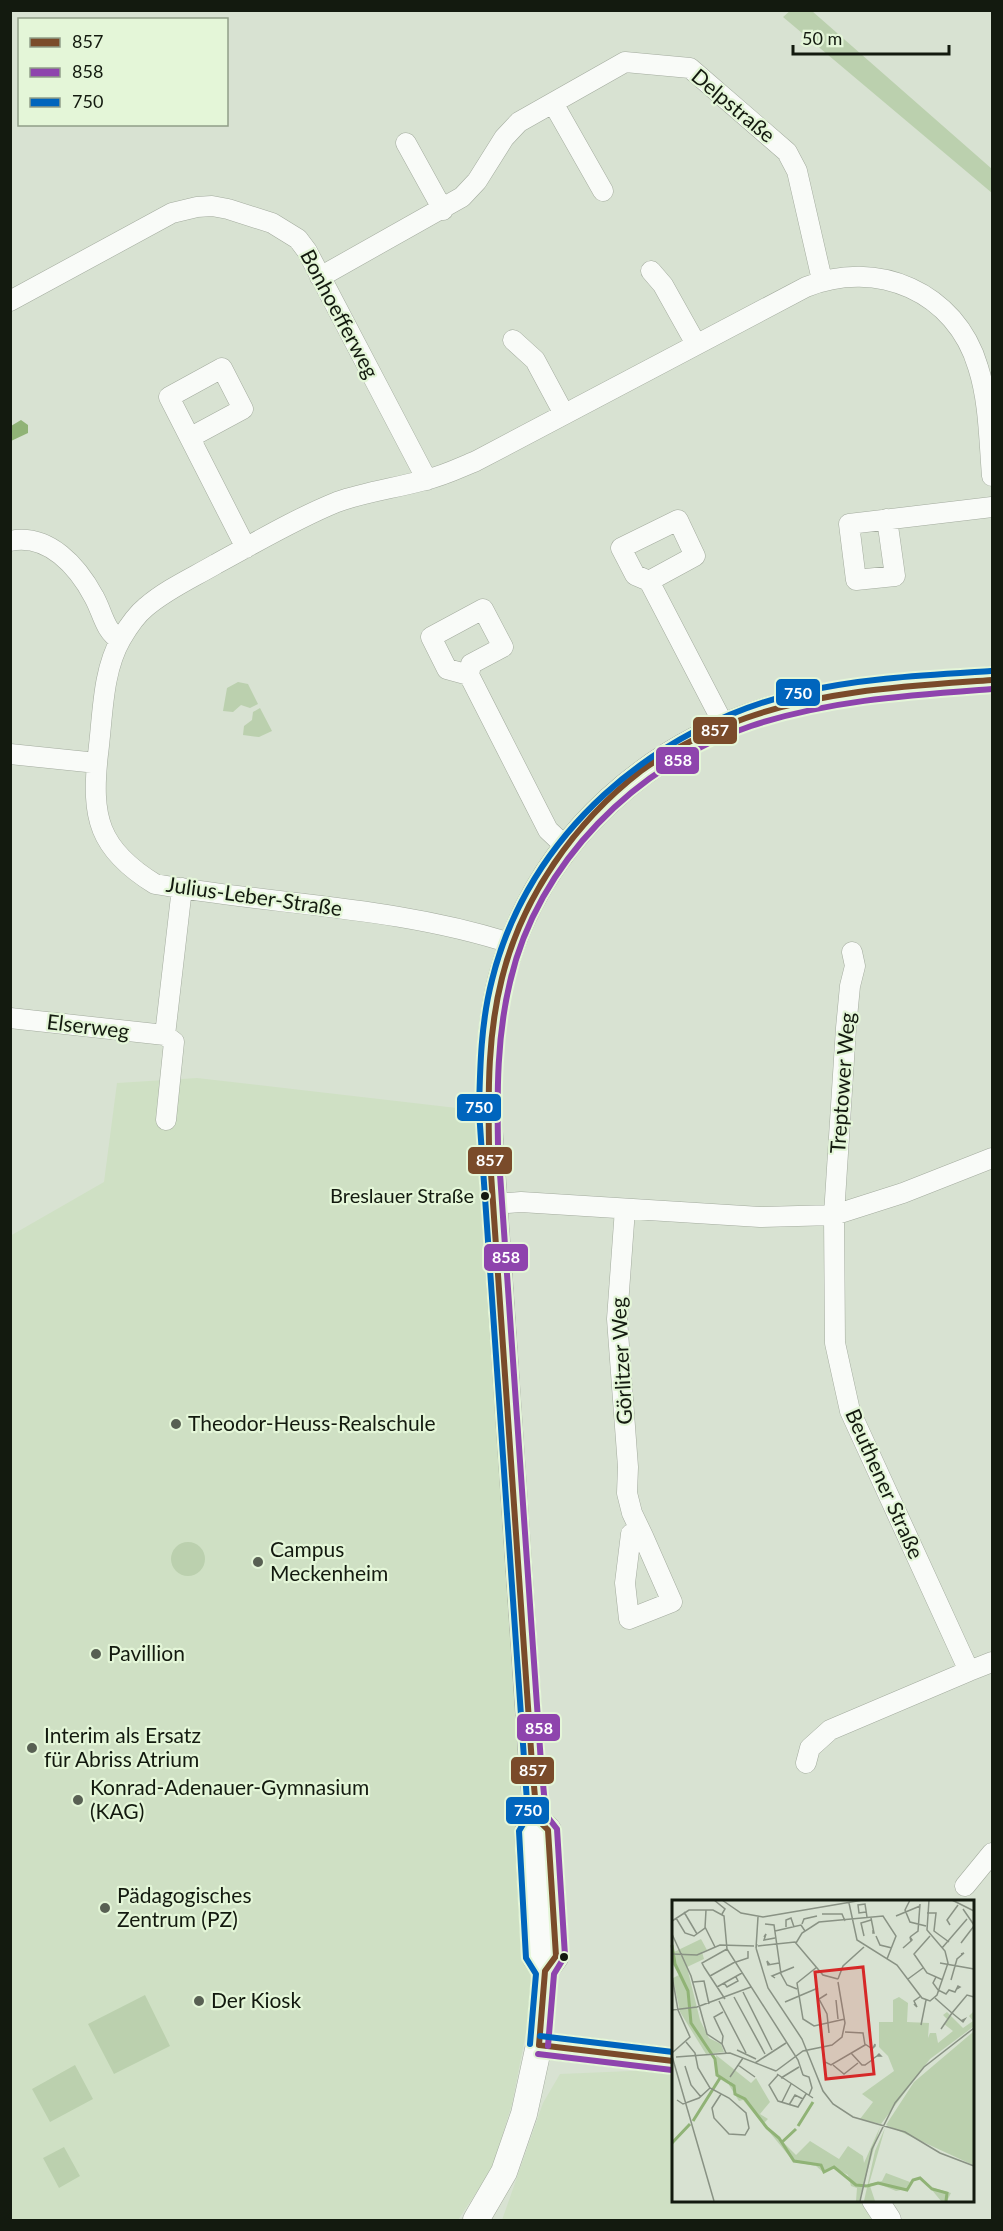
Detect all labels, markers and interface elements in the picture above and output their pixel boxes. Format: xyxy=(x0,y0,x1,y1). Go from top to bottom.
legend xyxy=(18,18,228,126)
scale bar xyxy=(793,18,949,56)
text: 50 m xyxy=(802,27,842,49)
text: 857 xyxy=(72,30,103,52)
text: 858 xyxy=(72,60,103,82)
street label: Delpstraße xyxy=(687,63,781,147)
text: 750 xyxy=(72,90,103,112)
street label: Bonhoefferweg xyxy=(296,245,385,382)
line badge: 750 xyxy=(775,678,821,707)
text: 750 xyxy=(784,683,812,702)
line badge: 857 xyxy=(692,716,738,745)
text: 857 xyxy=(701,720,729,739)
line badge: 858 xyxy=(655,746,700,775)
text: 858 xyxy=(664,750,692,769)
street label: Julius-Leber-Straße xyxy=(165,871,344,920)
street label: Elserweg xyxy=(45,1008,131,1043)
street label: Treptower Weg xyxy=(824,1011,859,1154)
line badge: 750 xyxy=(456,1093,502,1122)
text: 750 xyxy=(465,1097,493,1116)
line badge: 857 xyxy=(467,1146,513,1175)
text: 857 xyxy=(476,1150,504,1169)
place label: Breslauer Straße xyxy=(330,1183,474,1207)
marker: Breslauer Straße xyxy=(479,1190,491,1202)
line badge: 858 xyxy=(483,1243,529,1272)
text: 858 xyxy=(492,1247,520,1266)
street label: Görlitzer Weg xyxy=(605,1297,636,1425)
street label: Beuthener Straße xyxy=(841,1405,930,1562)
place label: Theodor-Heuss-Realschule xyxy=(188,1410,436,1435)
marker: Theodor-Heuss-Realschule xyxy=(169,1417,183,1431)
place label: Campus Meckenheim xyxy=(270,1536,388,1585)
marker: Campus Meckenheim xyxy=(251,1555,265,1569)
place label: Pavillion xyxy=(108,1640,185,1665)
marker: Pavillion xyxy=(89,1647,103,1661)
line badge: 858 xyxy=(516,1713,561,1742)
text: 858 xyxy=(525,1718,553,1737)
place label: Interim als Ersatz für Abriss Atrium xyxy=(44,1722,201,1771)
marker: Interim als Ersatz für Abriss Atrium xyxy=(25,1741,39,1755)
line badge: 857 xyxy=(510,1756,555,1785)
text: 857 xyxy=(519,1760,547,1779)
place label: Konrad-Adenauer-Gymnasium (KAG) xyxy=(90,1774,369,1823)
marker: Konrad-Adenauer-Gymnasium (KAG) xyxy=(71,1793,85,1807)
line badge: 750 xyxy=(505,1796,550,1825)
text: 750 xyxy=(514,1800,542,1819)
place label: Pädagogisches Zentrum (PZ) xyxy=(117,1882,252,1931)
inset map xyxy=(672,1900,973,2201)
marker: Pädagogisches Zentrum (PZ) xyxy=(98,1901,112,1915)
unlabelled marker xyxy=(558,1951,570,1963)
place label: Der Kiosk xyxy=(211,1987,301,2012)
marker: Der Kiosk xyxy=(192,1994,206,2008)

